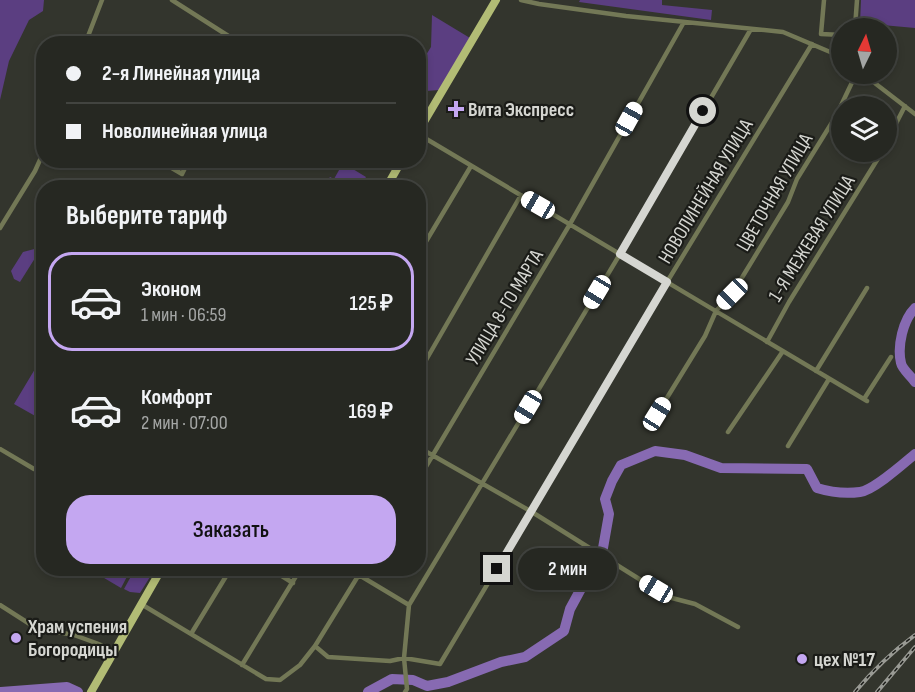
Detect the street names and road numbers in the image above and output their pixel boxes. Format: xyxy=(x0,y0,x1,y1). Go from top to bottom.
street label: НОВОЛИНЕЙНАЯ УЛИЦА xyxy=(653,114,759,268)
street label: ЦВЕТОЧНАЯ УЛИЦА xyxy=(731,129,818,256)
street label: 1-Я МЕЖЕВАЯ УЛИЦА xyxy=(763,171,861,306)
street label: УЛИЦА 8-ГО МАРТА xyxy=(461,245,549,370)

